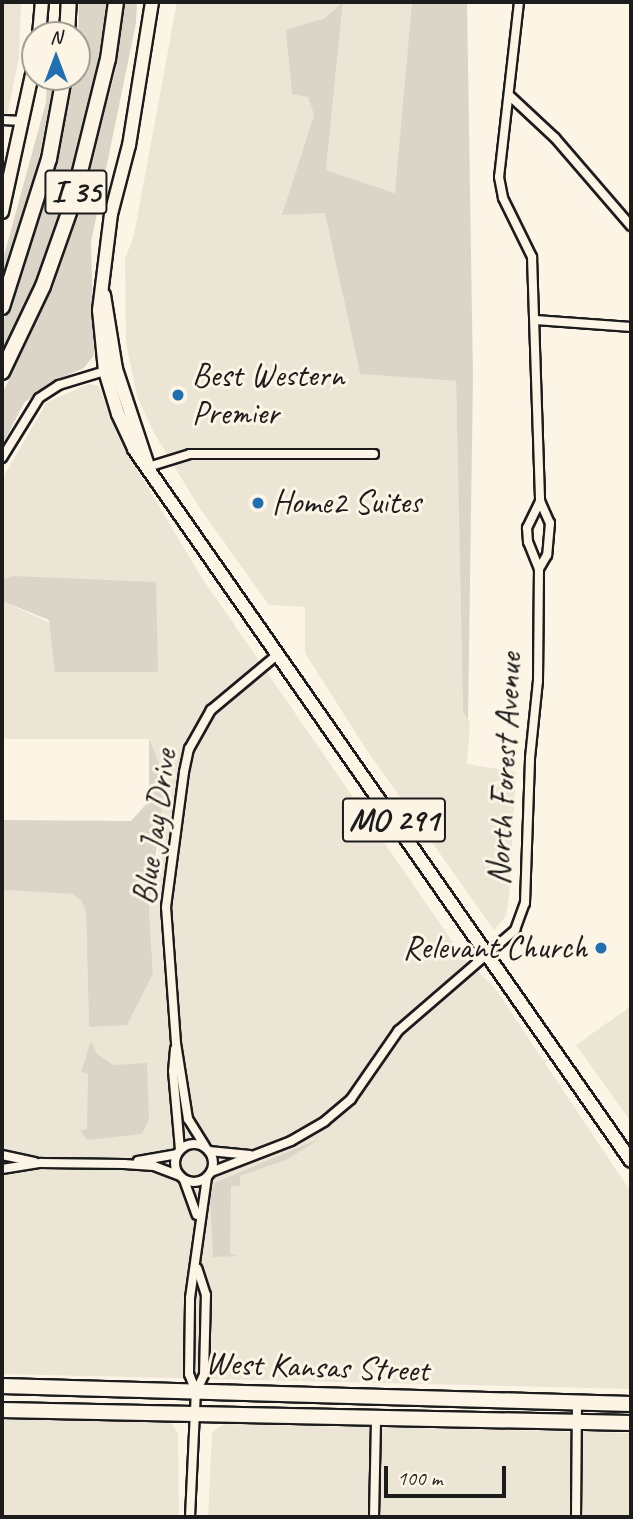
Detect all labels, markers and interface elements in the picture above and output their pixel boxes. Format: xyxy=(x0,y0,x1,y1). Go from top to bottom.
north arrow xyxy=(21,21,91,91)
text: N xyxy=(50,25,62,49)
road number: I 35 xyxy=(43,163,109,220)
place label: Best Western Premier xyxy=(192,356,344,434)
marker: Best Western Premier xyxy=(170,387,186,403)
place label: Home2 Suites xyxy=(272,483,421,523)
marker: Home2 Suites xyxy=(250,495,266,511)
street label: North Forest Avenue xyxy=(479,652,531,886)
street label: Blue Jay Drive xyxy=(125,747,185,907)
road number: MO 291 xyxy=(342,792,446,848)
place label: Relevant Church xyxy=(401,928,587,968)
marker: Relevant Church xyxy=(593,940,609,956)
street label: West Kansas Street xyxy=(204,1343,430,1391)
scale bar xyxy=(388,1452,510,1496)
text: 100 m xyxy=(397,1465,442,1491)

